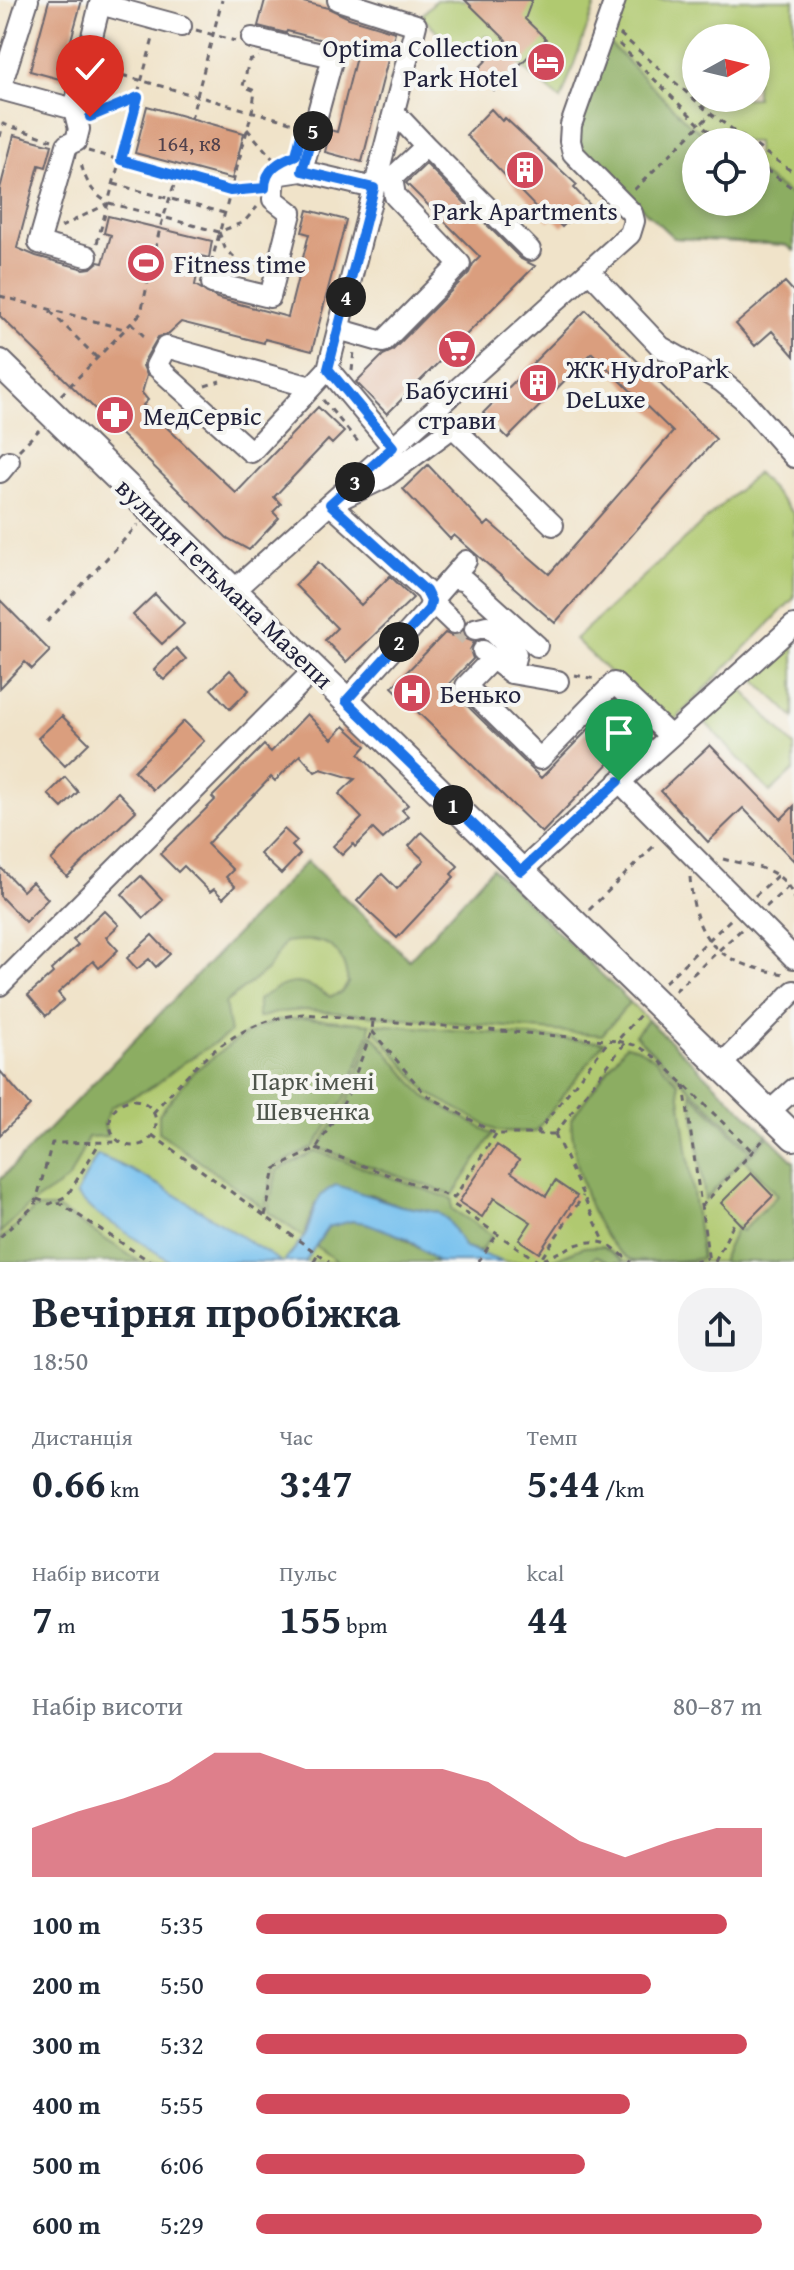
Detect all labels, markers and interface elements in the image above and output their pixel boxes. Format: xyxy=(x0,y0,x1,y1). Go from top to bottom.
north arrow xyxy=(682,24,770,112)
map controls xyxy=(682,24,770,216)
place label: Optima Collection Park Hotel xyxy=(322,28,518,97)
pin xyxy=(56,35,124,117)
hotel icon: Optima Collection Park Hotel xyxy=(525,41,567,83)
icon: check xyxy=(68,47,112,91)
pin: 5 xyxy=(293,111,333,151)
text: 5 xyxy=(307,115,319,147)
house number: 164, к8 xyxy=(157,127,221,159)
button: locate xyxy=(682,128,770,216)
building icon: Park Apartments xyxy=(504,149,546,191)
place label: Park Apartments xyxy=(432,191,618,230)
sports icon: Fitness time xyxy=(125,242,167,284)
place label: Fitness time xyxy=(174,244,306,283)
pin: 4 xyxy=(326,277,366,317)
text: 4 xyxy=(340,281,352,313)
supermarket icon: Бабусині страви xyxy=(436,328,478,370)
place label: ЖК HydroPark DeLuxe xyxy=(565,349,729,418)
building icon: ЖК HydroPark DeLuxe xyxy=(517,362,559,404)
place label: Бабусині страви xyxy=(405,370,509,439)
pharmacy icon: МедСервіс xyxy=(94,394,136,436)
place label: МедСервіс xyxy=(143,396,262,435)
pin: 3 xyxy=(335,462,375,502)
text: 3 xyxy=(349,466,361,498)
street label: вулиця Гетьмана Мазепи xyxy=(107,468,343,698)
pin: 2 xyxy=(379,622,419,662)
text: 2 xyxy=(393,626,405,658)
hospital icon: Бенько xyxy=(391,672,433,714)
place label: Бенько xyxy=(440,674,521,713)
pin xyxy=(585,699,653,781)
icon: arrive xyxy=(597,711,641,755)
pin: 1 xyxy=(433,785,473,825)
text: 1 xyxy=(447,789,459,821)
park label: Парк імені Шевченка xyxy=(252,1061,374,1130)
text: Вечірня пробіжка xyxy=(32,1279,401,1343)
button: share xyxy=(678,1288,762,1372)
text: 18:50 xyxy=(32,1341,88,1380)
text: Дистанція xyxy=(32,1421,133,1453)
text: Час xyxy=(279,1421,313,1453)
text: Темп xyxy=(527,1421,577,1453)
text: 0.66 xyxy=(32,1453,105,1512)
text: 3:47 xyxy=(279,1453,353,1512)
text: 5:44 xyxy=(527,1453,600,1512)
text: km xyxy=(105,1473,139,1505)
text: /km xyxy=(600,1473,645,1505)
text: Набір висоти xyxy=(32,1557,160,1589)
text: Пульс xyxy=(279,1557,337,1589)
text: kcal xyxy=(527,1557,564,1589)
text: 7 xyxy=(32,1589,53,1648)
text: 155 xyxy=(279,1589,342,1648)
text: 44 xyxy=(527,1589,568,1648)
text: m xyxy=(53,1609,76,1641)
text: bpm xyxy=(342,1609,388,1641)
text: Набір висоти xyxy=(32,1686,183,1725)
text: 80–87 m xyxy=(673,1686,762,1725)
text: 100 m xyxy=(32,1905,100,1944)
text: 5:35 xyxy=(160,1905,204,1944)
text: 200 m xyxy=(32,1965,100,2004)
text: 5:50 xyxy=(160,1965,204,2004)
text: 300 m xyxy=(32,2025,100,2064)
text: 5:32 xyxy=(160,2025,204,2064)
text: 400 m xyxy=(32,2085,100,2124)
text: 5:55 xyxy=(160,2085,204,2124)
text: 500 m xyxy=(32,2145,100,2184)
text: 6:06 xyxy=(160,2145,204,2184)
text: 600 m xyxy=(32,2205,100,2244)
text: 5:29 xyxy=(160,2205,204,2244)

